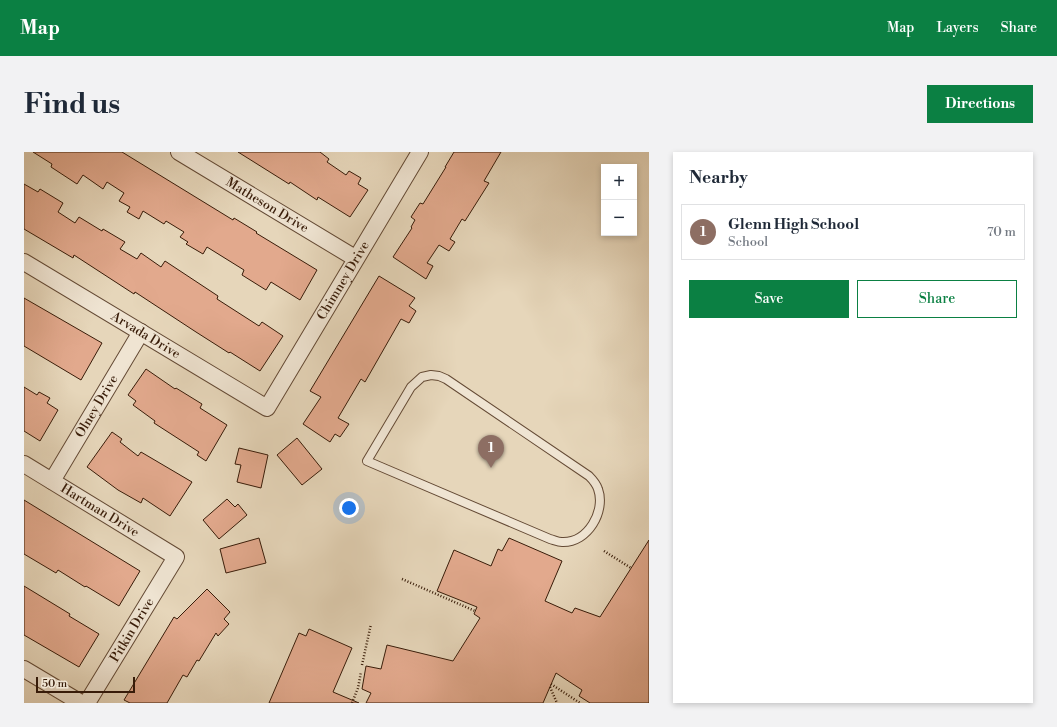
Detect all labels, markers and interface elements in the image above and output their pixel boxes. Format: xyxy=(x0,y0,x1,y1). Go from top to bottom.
text: Map xyxy=(20,16,60,40)
text: Map xyxy=(887,19,914,37)
text: Layers xyxy=(936,19,979,37)
text: Share xyxy=(1001,19,1037,37)
button: Directions xyxy=(927,85,1033,123)
text: Find us xyxy=(24,87,120,122)
map controls xyxy=(601,164,637,236)
button: + xyxy=(601,164,637,200)
text: Nearby xyxy=(689,167,748,189)
street label: Matheson Drive xyxy=(223,174,312,236)
button: − xyxy=(601,200,637,236)
text: Glenn High School xyxy=(728,215,859,234)
text: 1 xyxy=(700,224,706,240)
text: 70 m xyxy=(987,224,1016,240)
text: School xyxy=(728,234,768,250)
street label: Chimney Drive xyxy=(314,238,373,323)
button: Save xyxy=(689,280,849,318)
button: Share xyxy=(857,280,1017,318)
street label: Arvada Drive xyxy=(107,308,184,362)
street label: Olney Drive xyxy=(72,372,122,441)
pin: 1 xyxy=(478,435,504,468)
street label: Hartman Drive xyxy=(58,480,142,541)
your location xyxy=(339,498,359,518)
street label: Pitkin Drive xyxy=(107,595,158,665)
scale bar xyxy=(36,675,135,694)
text: 50 m xyxy=(42,677,67,691)

